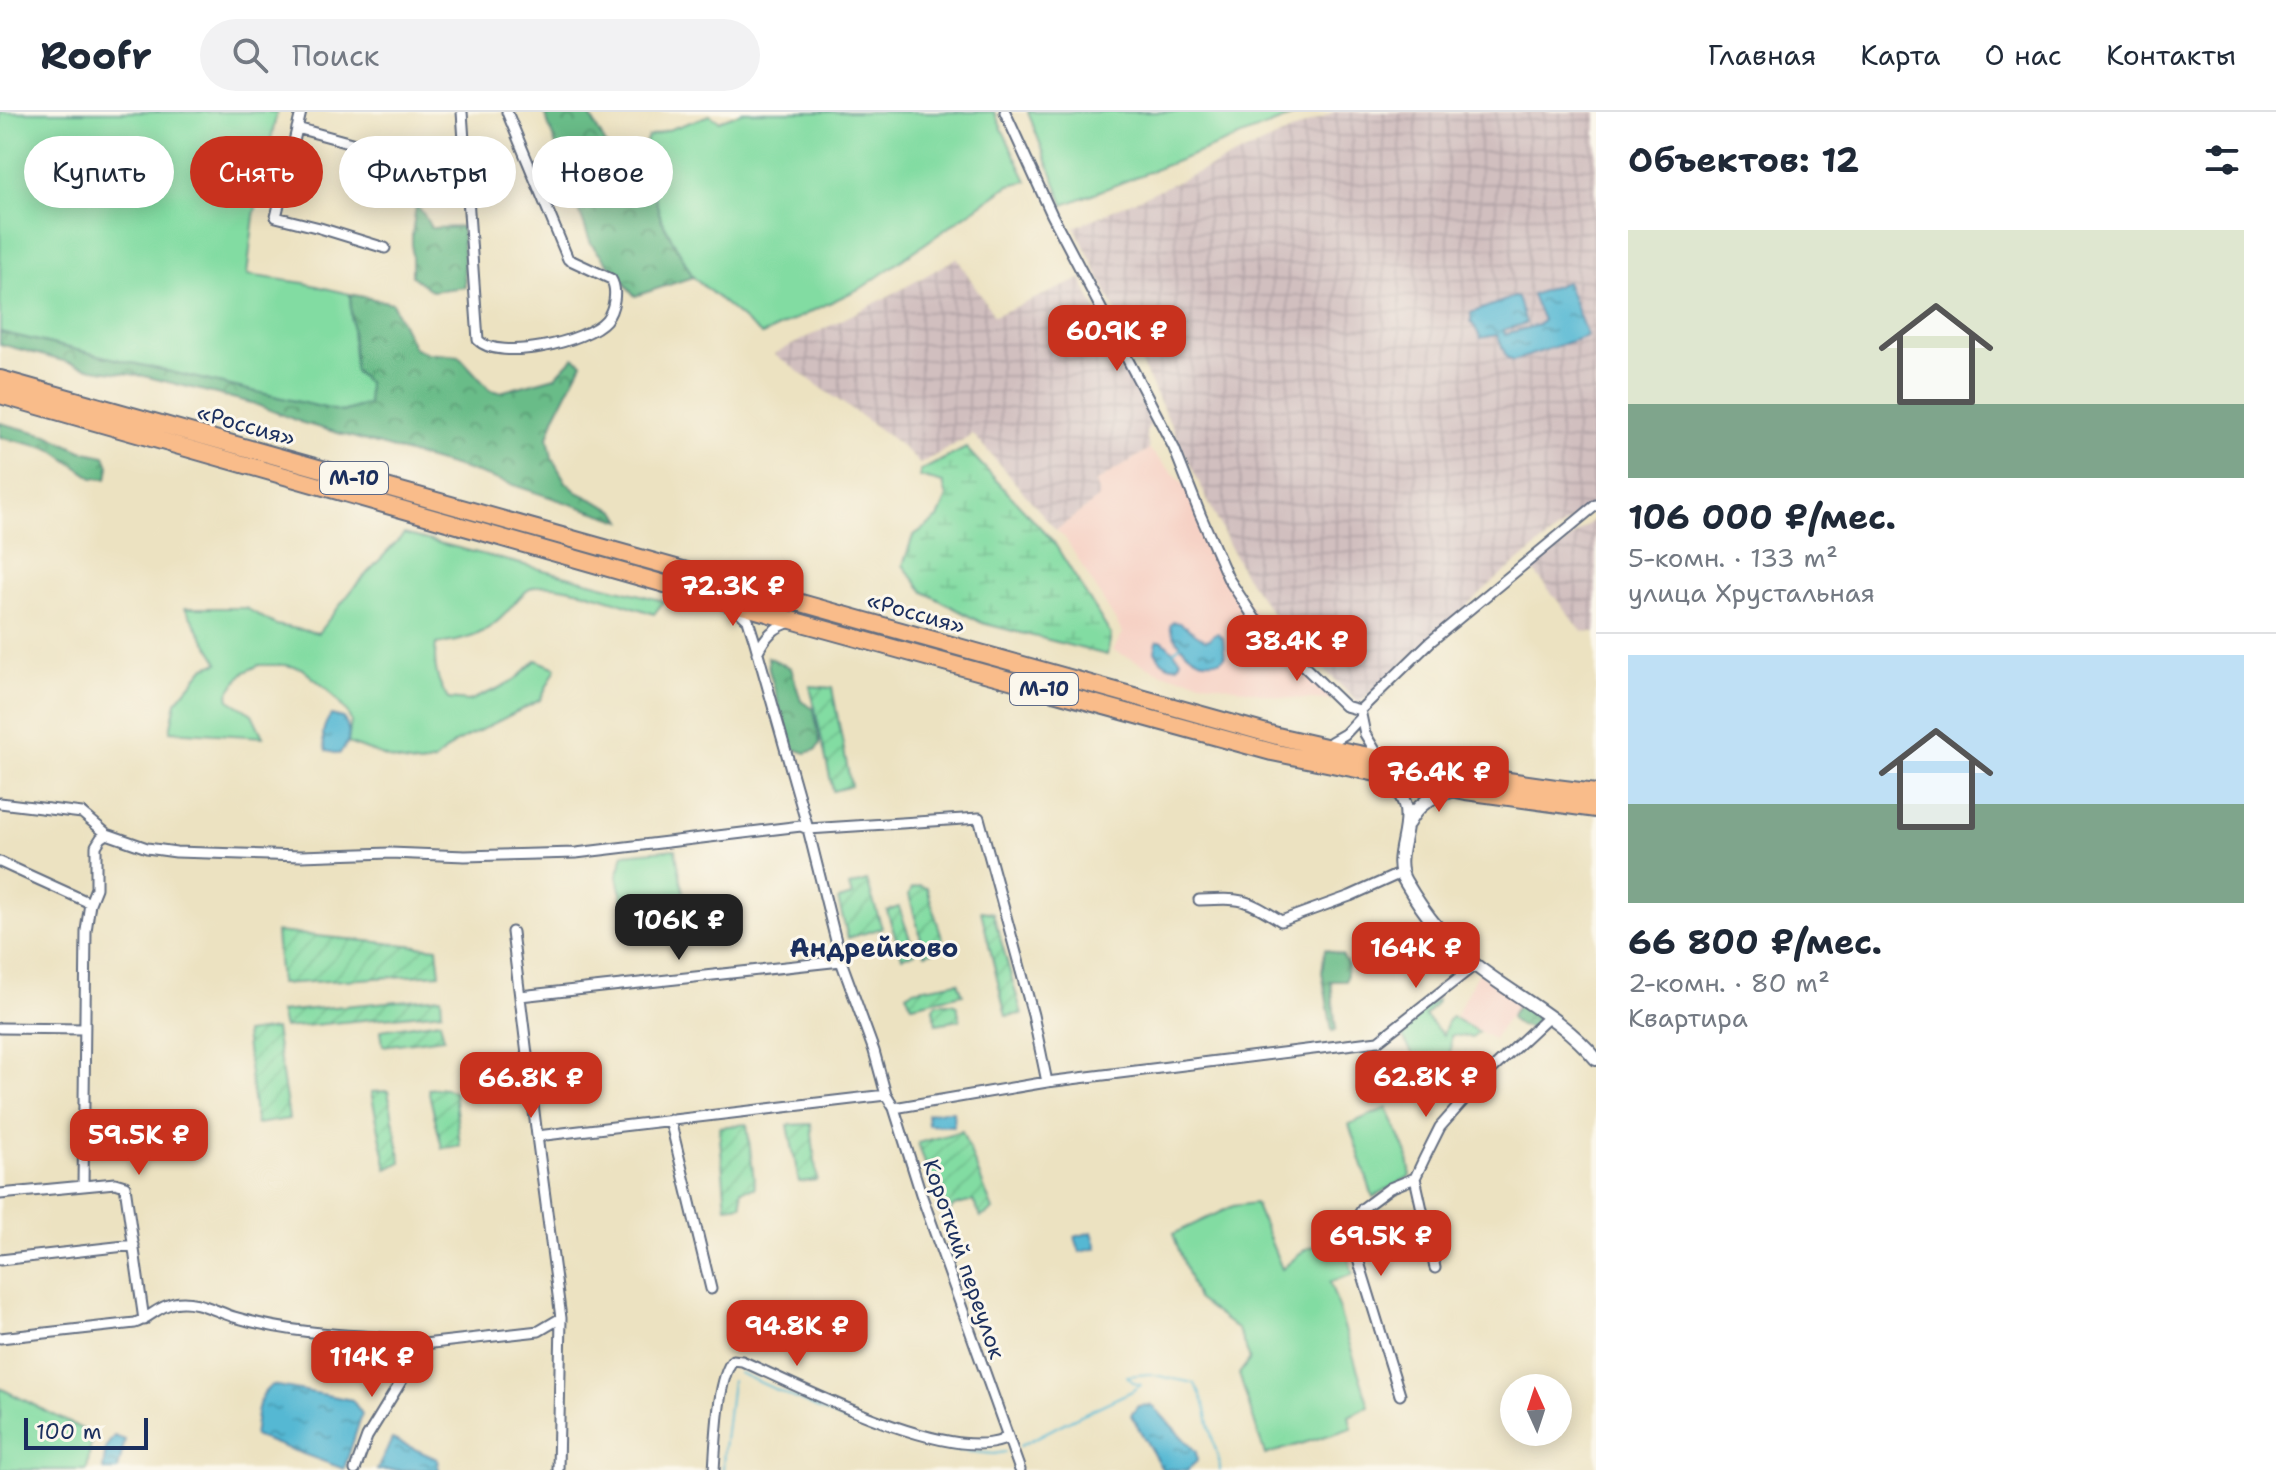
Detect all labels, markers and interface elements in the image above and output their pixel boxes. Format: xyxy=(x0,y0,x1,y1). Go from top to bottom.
search box xyxy=(200,19,760,91)
text: Roofr xyxy=(40,30,152,81)
icon: search xyxy=(228,33,272,77)
text: Поиск xyxy=(292,35,379,76)
text: Главная xyxy=(1708,36,1816,74)
text: Карта xyxy=(1860,36,1940,74)
text: О нас xyxy=(1984,36,2062,74)
text: Контакты xyxy=(2106,36,2236,74)
chip: Купить xyxy=(24,136,174,208)
chip: Снять xyxy=(190,136,323,208)
chip: Фильтры xyxy=(339,136,516,208)
chip: Новое xyxy=(532,136,673,208)
text: Объектов: 12 xyxy=(1628,137,1859,183)
icon: filters xyxy=(2200,138,2244,182)
icon: home xyxy=(1864,282,2008,426)
pin: 60.9K ₽ xyxy=(1043,305,1191,373)
text: 60.9K ₽ xyxy=(1066,313,1168,348)
street label: «Россия» xyxy=(194,397,299,453)
road number: М-10 xyxy=(320,462,388,494)
text: 106 000 ₽/мес. xyxy=(1628,494,1896,540)
text: 5-комн. · 133 m² xyxy=(1628,540,1838,575)
pin: 72.3K ₽ xyxy=(659,560,807,628)
text: 72.3K ₽ xyxy=(681,568,785,603)
text: улица Хрустальная xyxy=(1628,575,1875,610)
street label: «Россия» xyxy=(864,585,969,641)
pin: 38.4K ₽ xyxy=(1223,615,1371,683)
text: 38.4K ₽ xyxy=(1245,623,1349,658)
road number: М-10 xyxy=(1010,673,1078,705)
icon: home xyxy=(1864,707,2008,851)
pin: 76.4K ₽ xyxy=(1365,746,1513,814)
text: 76.4K ₽ xyxy=(1387,754,1491,789)
pin: 106K ₽ xyxy=(614,894,744,962)
text: 106K ₽ xyxy=(633,902,725,937)
text: 66 800 ₽/мес. xyxy=(1628,919,1882,965)
pin: 164K ₽ xyxy=(1351,922,1481,990)
district label: Андрейково xyxy=(790,930,958,965)
text: 164K ₽ xyxy=(1370,930,1462,965)
text: 2-комн. · 80 m² xyxy=(1628,965,1830,1000)
text: Квартира xyxy=(1628,1000,1748,1035)
pin: 62.8K ₽ xyxy=(1352,1051,1500,1119)
pin: 66.8K ₽ xyxy=(457,1052,605,1120)
text: 62.8K ₽ xyxy=(1373,1059,1479,1094)
text: 66.8K ₽ xyxy=(478,1060,584,1095)
pin: 59.5K ₽ xyxy=(65,1109,213,1177)
text: 59.5K ₽ xyxy=(88,1117,190,1152)
street label: Короткий переулок xyxy=(916,1155,1012,1363)
pin: 69.5K ₽ xyxy=(1307,1210,1455,1278)
text: 69.5K ₽ xyxy=(1329,1218,1433,1253)
pin: 94.8K ₽ xyxy=(723,1300,871,1368)
text: 94.8K ₽ xyxy=(745,1308,849,1343)
pin: 114K ₽ xyxy=(307,1331,437,1399)
text: 114K ₽ xyxy=(329,1339,415,1374)
north arrow xyxy=(1500,1374,1572,1446)
map controls xyxy=(1500,1374,1572,1446)
scale bar xyxy=(24,1414,148,1450)
text: 100 m xyxy=(36,1417,102,1446)

